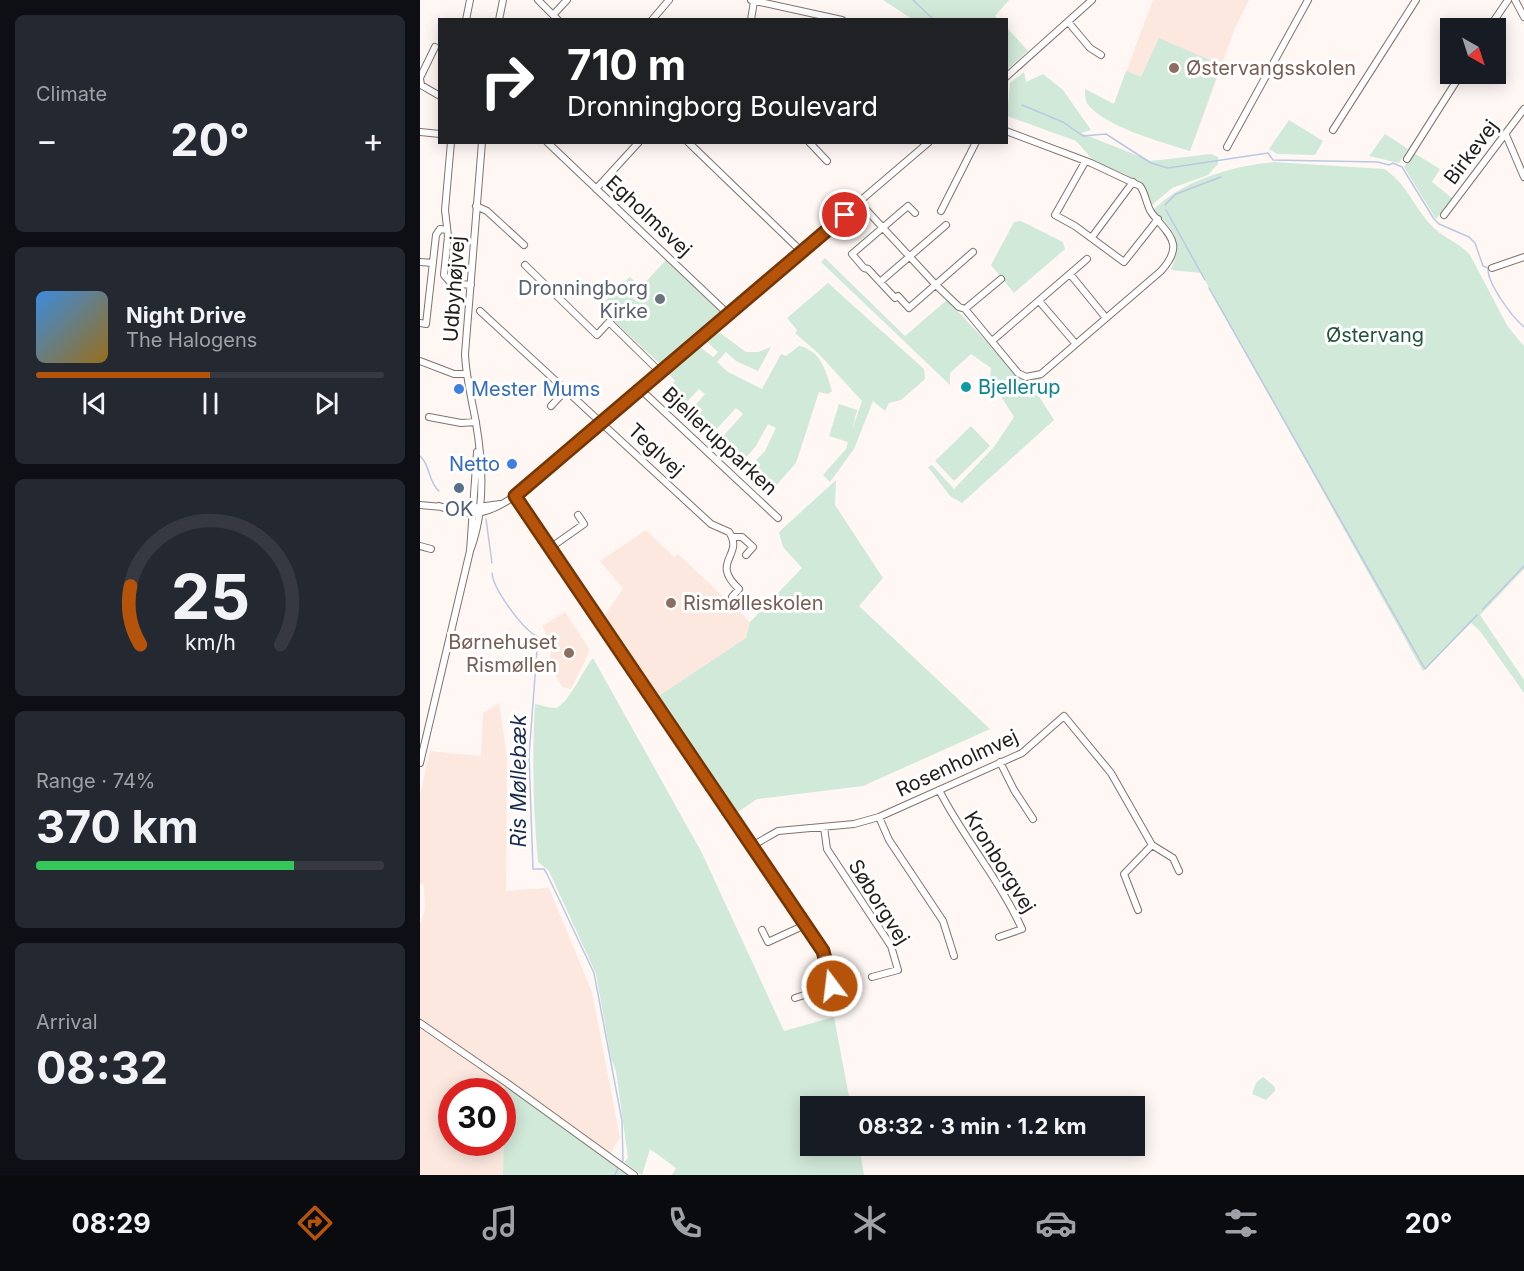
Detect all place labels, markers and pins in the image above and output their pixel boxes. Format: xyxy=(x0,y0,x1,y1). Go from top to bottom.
place label: Østervangsskolen xyxy=(1186,56,1356,80)
marker: Østervangsskolen xyxy=(1167,61,1181,75)
pin xyxy=(819,189,870,240)
place label: Dronningborg Kirke xyxy=(518,276,648,323)
marker: Dronningborg Kirke xyxy=(653,292,667,306)
place label: Bjellerup xyxy=(978,375,1061,399)
place label: Mester Mums xyxy=(471,377,600,401)
marker: Bjellerup xyxy=(959,380,973,394)
marker: Mester Mums xyxy=(452,382,466,396)
place label: Netto xyxy=(449,452,500,476)
marker: Netto xyxy=(505,457,519,471)
marker: OK xyxy=(452,481,466,495)
place label: OK xyxy=(445,497,473,521)
place label: Rismølleskolen xyxy=(683,591,824,615)
marker: Rismølleskolen xyxy=(664,596,678,610)
place label: Børnehuset Rismøllen xyxy=(448,630,557,677)
marker: Børnehuset Rismøllen xyxy=(562,646,576,660)

